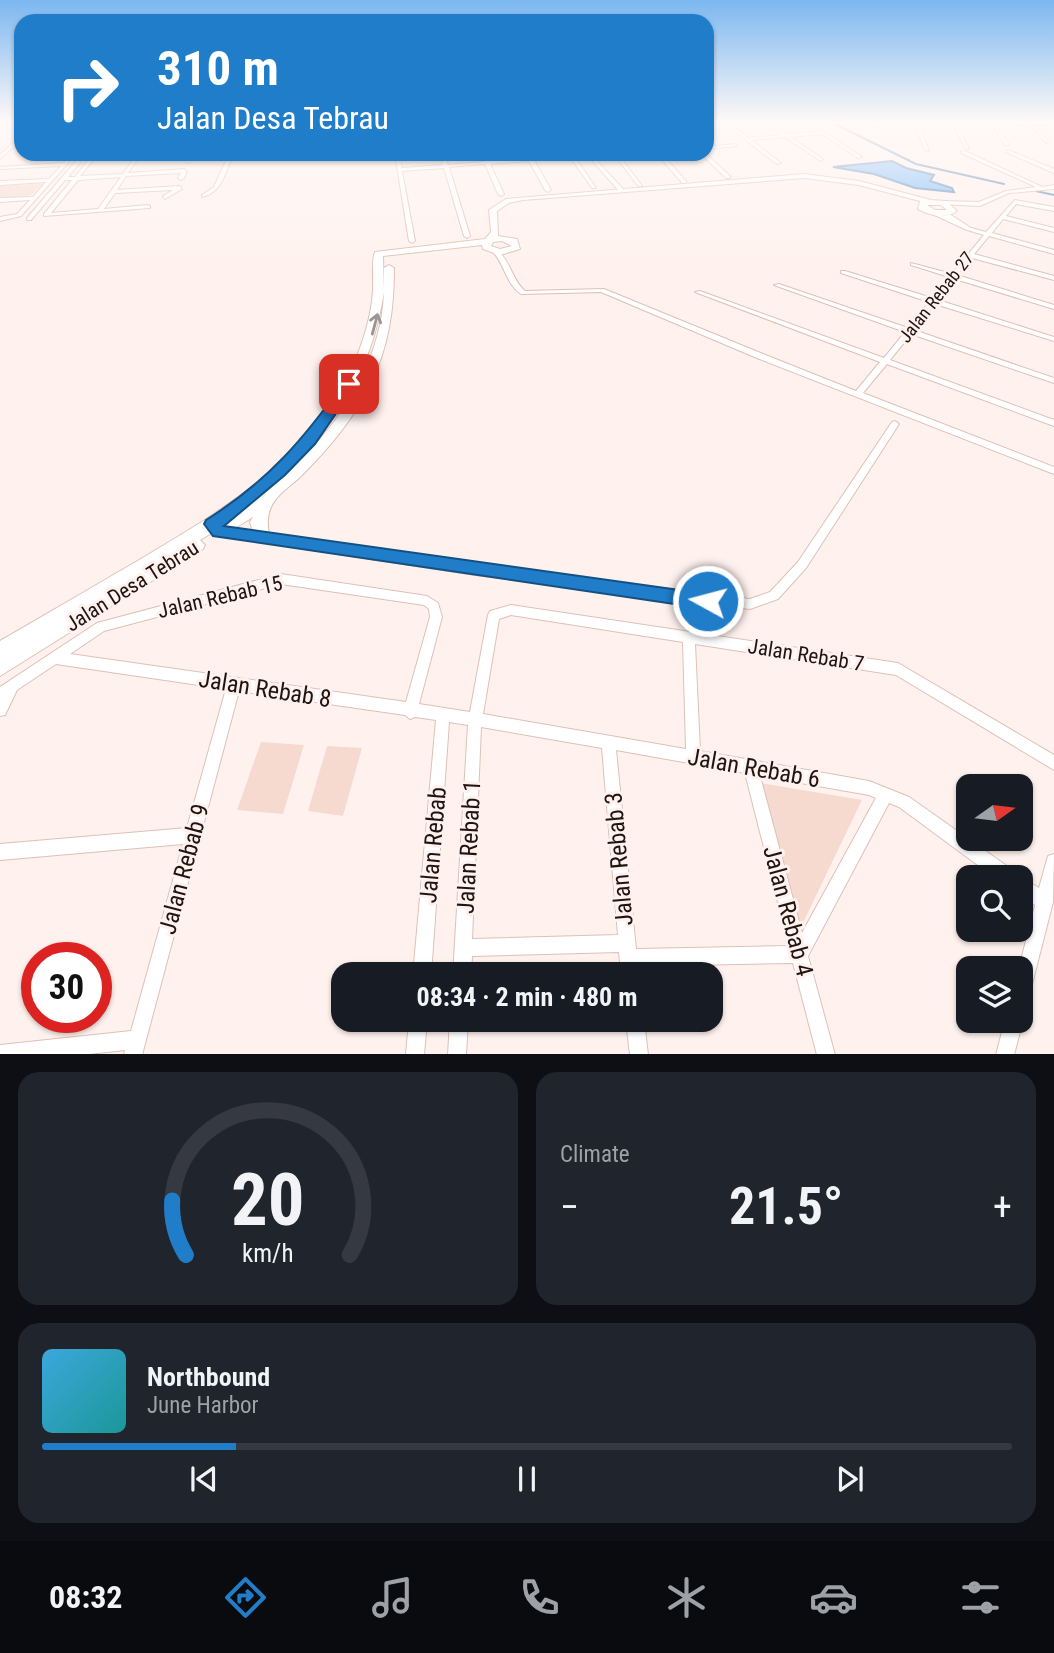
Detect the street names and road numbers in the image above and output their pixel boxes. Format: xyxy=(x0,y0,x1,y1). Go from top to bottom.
street label: Jalan Rebab 27 xyxy=(894,247,978,346)
street label: Jalan Desa Tebrau xyxy=(61,535,203,637)
street label: Jalan Rebab 15 xyxy=(155,571,285,623)
street label: Jalan Rebab 7 xyxy=(746,634,866,676)
street label: Jalan Rebab 8 xyxy=(197,665,333,713)
street label: Jalan Rebab 6 xyxy=(686,743,822,793)
street label: Jalan Rebab 1 xyxy=(452,779,486,915)
street label: Jalan Rebab xyxy=(414,786,452,904)
street label: Jalan Rebab 3 xyxy=(599,791,639,927)
street label: Jalan Rebab 9 xyxy=(153,801,215,937)
street label: Jalan Rebab 4 xyxy=(757,843,819,979)

